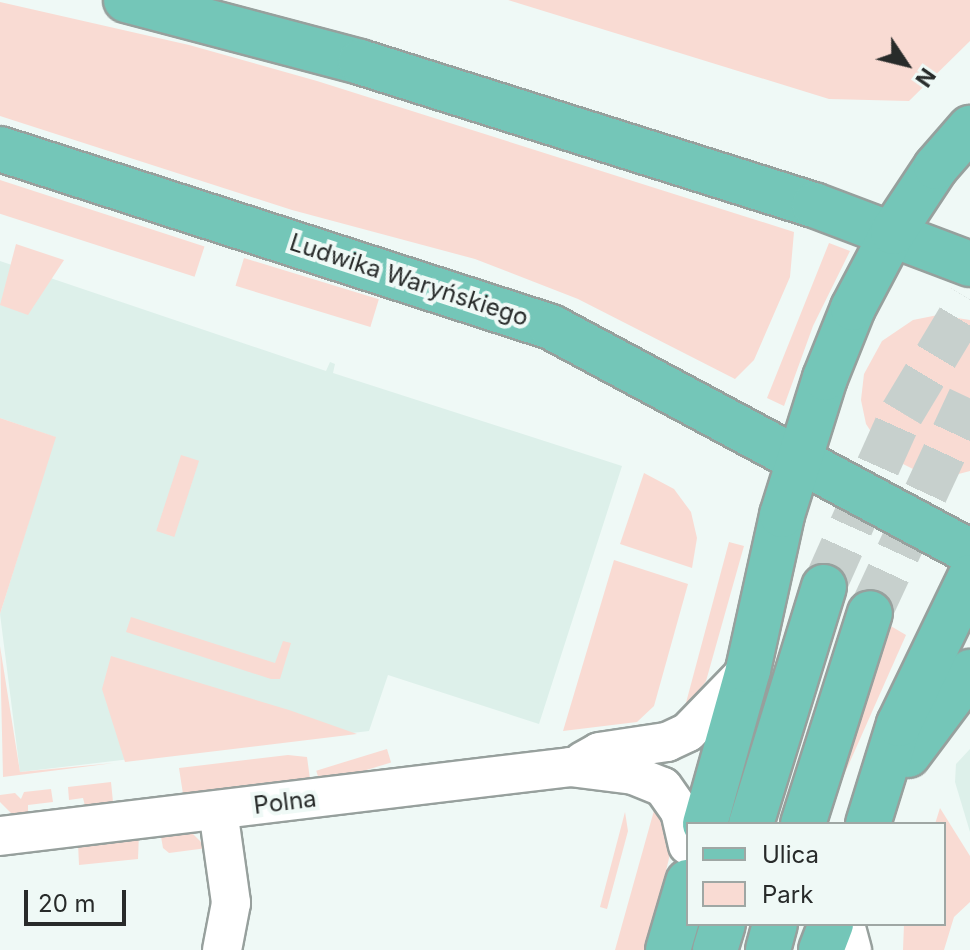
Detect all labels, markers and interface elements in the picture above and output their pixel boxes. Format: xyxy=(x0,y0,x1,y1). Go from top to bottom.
north arrow xyxy=(866,24,946,104)
text: N xyxy=(910,63,941,92)
street label: Ludwika Waryńskiego xyxy=(286,228,532,332)
street label: Polna xyxy=(252,784,318,820)
legend xyxy=(686,822,946,926)
text: Ulica xyxy=(762,840,819,869)
scale bar xyxy=(28,874,130,924)
text: Park xyxy=(762,880,813,909)
text: 20 m xyxy=(38,889,96,918)

